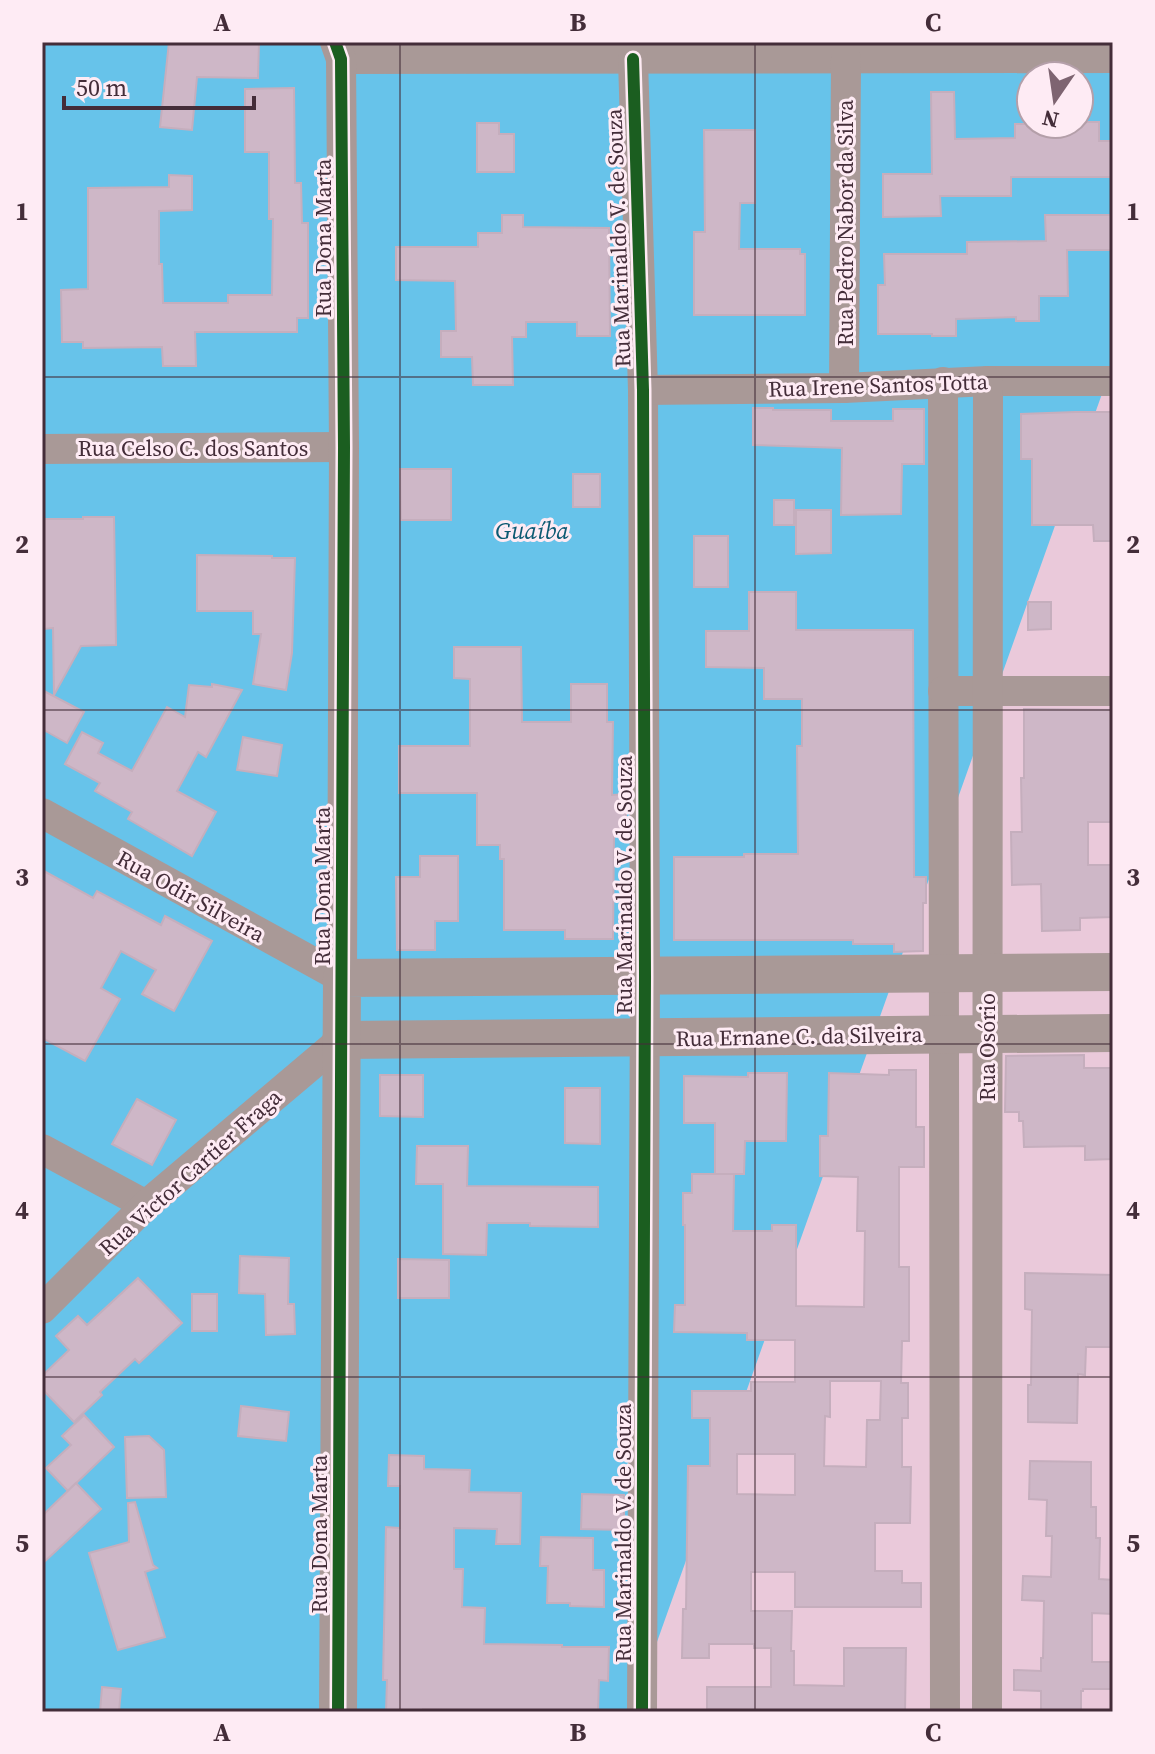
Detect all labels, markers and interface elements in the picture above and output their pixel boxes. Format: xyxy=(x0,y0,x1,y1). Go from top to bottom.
text: A xyxy=(213,4,231,40)
text: B xyxy=(570,4,587,40)
text: C xyxy=(925,4,941,40)
scale bar xyxy=(64,60,254,110)
north arrow xyxy=(1015,60,1095,140)
text: 50 m xyxy=(76,71,127,104)
street label: Rua Pedro Nabor da Silva xyxy=(830,99,860,346)
text: N xyxy=(1039,103,1062,136)
street label: Rua Marinaldo V. de Souza xyxy=(598,107,638,368)
street label: Rua Dona Marta xyxy=(308,158,338,318)
text: 1 xyxy=(15,193,29,229)
text: 1 xyxy=(1126,193,1140,229)
street label: Rua Irene Santos Totta xyxy=(768,366,989,404)
street label: Rua Celso C. dos Santos xyxy=(78,433,308,463)
water label: Guaíba xyxy=(495,514,569,547)
text: 2 xyxy=(15,526,29,562)
text: 2 xyxy=(1126,526,1140,562)
street label: Rua Marinaldo V. de Souza xyxy=(609,755,639,1015)
street label: Rua Dona Marta xyxy=(307,806,337,966)
street label: Rua Odir Silveira xyxy=(112,843,271,950)
text: 3 xyxy=(15,859,29,895)
text: 3 xyxy=(1126,859,1140,895)
street label: Rua Osório xyxy=(972,993,1002,1101)
street label: Rua Ernane C. da Silveira xyxy=(675,1019,924,1053)
street label: Rua Victor Cartier Fraga xyxy=(92,1081,288,1262)
text: 4 xyxy=(15,1192,29,1228)
text: 4 xyxy=(1126,1192,1140,1228)
street label: Rua Marinaldo V. de Souza xyxy=(608,1403,638,1663)
street label: Rua Dona Marta xyxy=(304,1454,334,1614)
text: 5 xyxy=(15,1525,29,1561)
text: 5 xyxy=(1126,1525,1140,1561)
text: A xyxy=(213,1714,231,1750)
text: B xyxy=(570,1714,587,1750)
text: C xyxy=(925,1714,941,1750)

